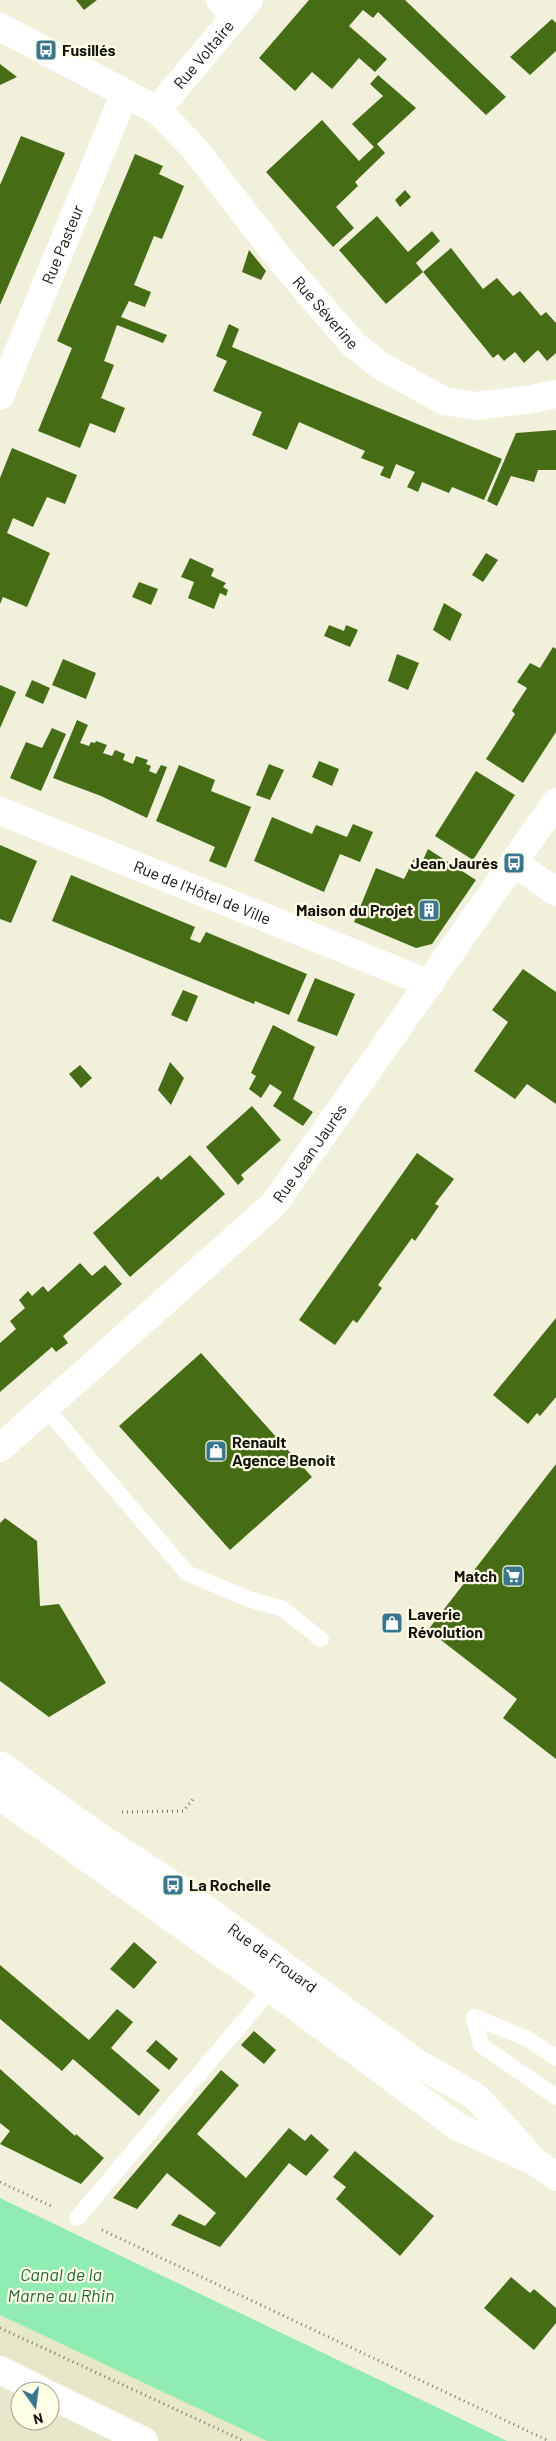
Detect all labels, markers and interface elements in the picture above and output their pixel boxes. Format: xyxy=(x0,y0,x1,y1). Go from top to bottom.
street label: Rue Voltaire xyxy=(169,16,237,92)
bus stop icon: Fusillés xyxy=(34,38,58,62)
place label: Fusillés xyxy=(62,40,116,59)
street label: Rue Pasteur xyxy=(37,202,87,287)
street label: Rue Séverine xyxy=(289,272,363,353)
bus stop icon: Jean Jaurès xyxy=(502,851,526,875)
place label: Jean Jaurès xyxy=(411,853,498,872)
street label: Rue de l'Hôtel de Ville xyxy=(131,856,274,928)
building icon: Maison du Projet xyxy=(417,898,441,922)
place label: Maison du Projet xyxy=(296,900,413,919)
street label: Rue Jean Jaurès xyxy=(268,1100,350,1206)
place label: Renault Agence Benoit xyxy=(232,1432,336,1469)
shop icon: Renault Agence Benoit xyxy=(204,1439,228,1463)
supermarket icon: Match xyxy=(501,1564,525,1588)
place label: Match xyxy=(454,1566,497,1585)
place label: Laverie Révolution xyxy=(408,1604,483,1641)
shop icon: Laverie Révolution xyxy=(380,1611,404,1635)
bus stop icon: La Rochelle xyxy=(161,1873,185,1897)
place label: La Rochelle xyxy=(189,1875,271,1894)
street label: Rue de Frouard xyxy=(225,1919,321,1996)
water label: Canal de la Marne au Rhin xyxy=(8,2263,114,2306)
north arrow xyxy=(10,2381,60,2431)
text: N xyxy=(32,2410,45,2428)

